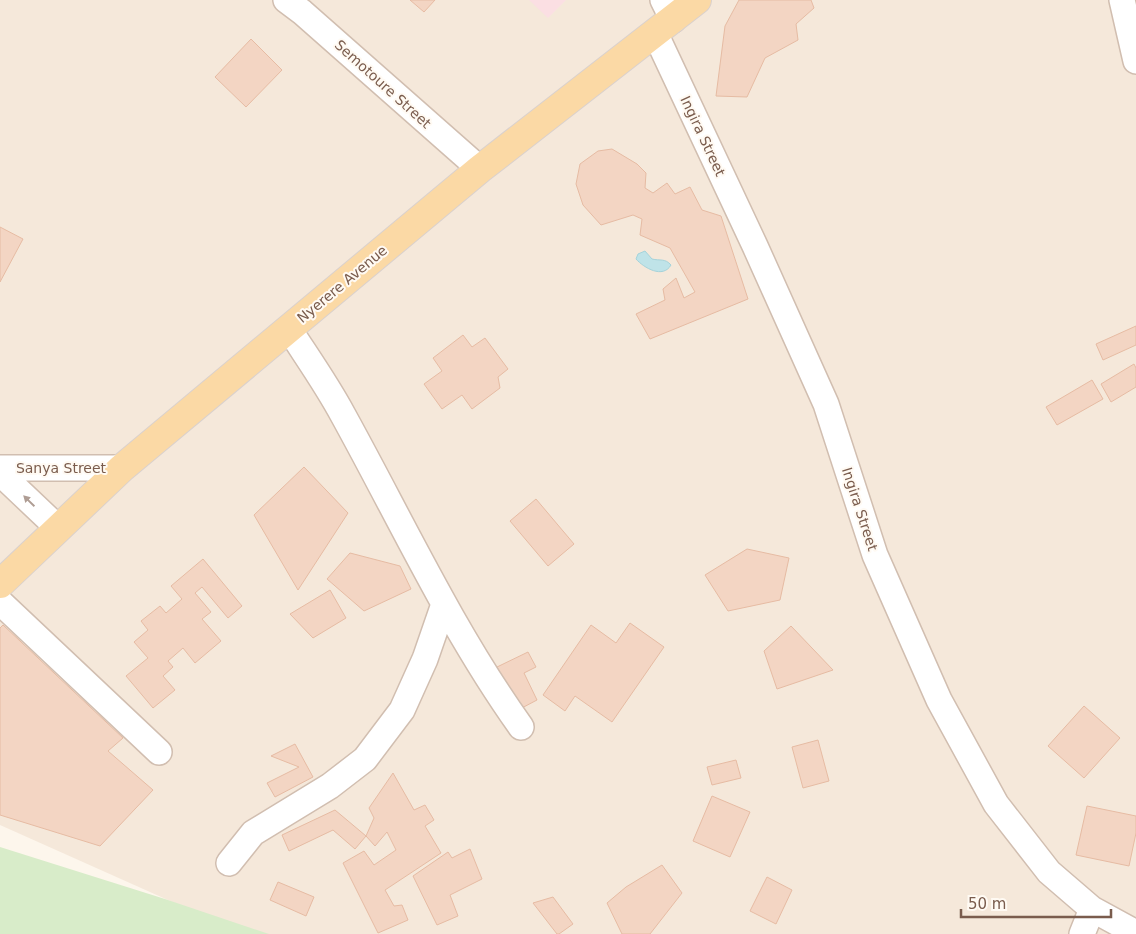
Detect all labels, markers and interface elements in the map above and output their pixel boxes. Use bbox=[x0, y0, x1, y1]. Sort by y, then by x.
street label: Semotoure Street bbox=[332, 37, 435, 132]
street label: Ingira Street bbox=[677, 93, 729, 179]
street label: Nyerere Avenue bbox=[294, 242, 390, 326]
street label: Sanya Street bbox=[16, 460, 107, 476]
street label: Ingira Street bbox=[839, 465, 881, 553]
one-way arrow bbox=[23, 495, 35, 507]
scale bar bbox=[961, 886, 1111, 918]
text: 50 m bbox=[968, 895, 1006, 913]

